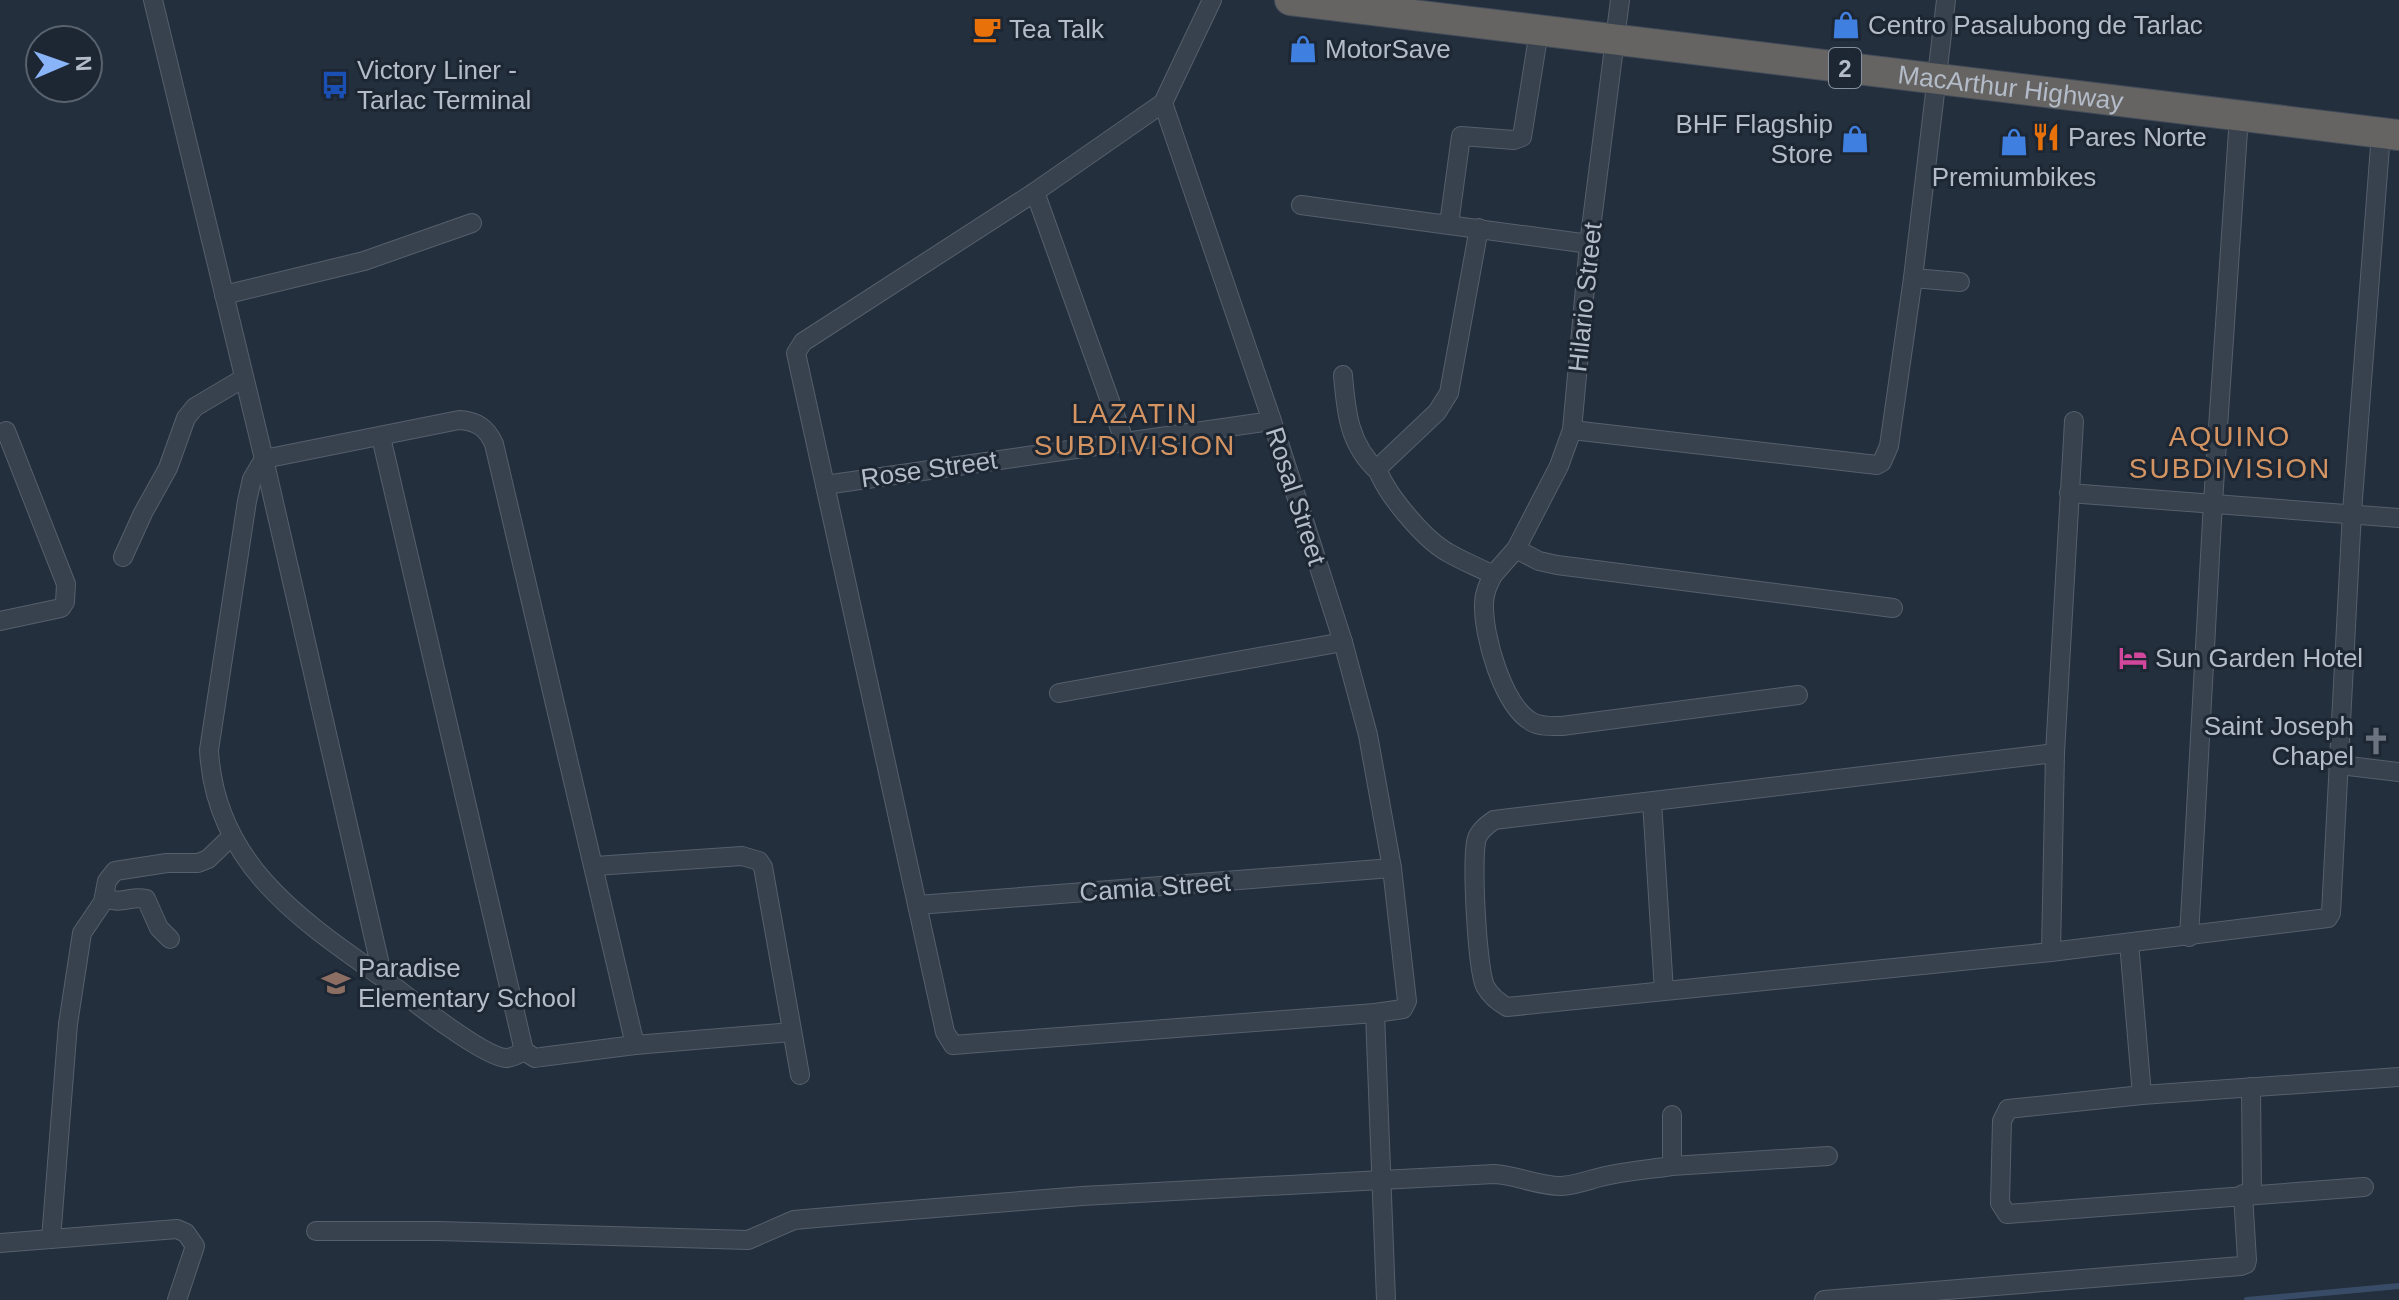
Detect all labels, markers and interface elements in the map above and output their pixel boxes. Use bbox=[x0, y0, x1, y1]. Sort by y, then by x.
shop icon: Centro Pasalubong de Tarlac bbox=[1831, 10, 1861, 40]
place label: Centro Pasalubong de Tarlac bbox=[1868, 10, 2203, 40]
cafe icon: Tea Talk bbox=[972, 14, 1002, 44]
place label: Tea Talk bbox=[1009, 14, 1105, 44]
north arrow bbox=[24, 24, 104, 104]
shop icon: MotorSave bbox=[1288, 34, 1318, 64]
place label: MotorSave bbox=[1325, 34, 1451, 64]
road number: 2 bbox=[1829, 48, 1861, 88]
text: N bbox=[71, 55, 96, 72]
place label: Victory Liner - Tarlac Terminal bbox=[357, 55, 531, 115]
street label: MacArthur Highway bbox=[1896, 59, 2125, 116]
bus stop icon: Victory Liner - Tarlac Terminal bbox=[320, 70, 350, 100]
place label: BHF Flagship Store bbox=[1676, 109, 1833, 169]
restaurant icon: Pares Norte bbox=[2031, 122, 2061, 152]
place label: Pares Norte bbox=[2068, 122, 2207, 152]
shop icon: BHF Flagship Store bbox=[1840, 124, 1870, 154]
shop icon: Premiumbikes bbox=[1999, 127, 2029, 157]
place label: Premiumbikes bbox=[1932, 162, 2096, 192]
street label: Hilario Street bbox=[1562, 220, 1608, 373]
district label: LAZATIN SUBDIVISION bbox=[1034, 398, 1236, 461]
district label: AQUINO SUBDIVISION bbox=[2129, 421, 2331, 484]
street label: Rosal Street bbox=[1260, 423, 1333, 569]
street label: Rose Street bbox=[859, 444, 1000, 493]
hotel icon: Sun Garden Hotel bbox=[2118, 643, 2148, 673]
place label: Sun Garden Hotel bbox=[2155, 643, 2363, 673]
place label: Saint Joseph Chapel bbox=[2204, 711, 2354, 771]
church icon: Saint Joseph Chapel bbox=[2361, 726, 2391, 756]
street label: Camia Street bbox=[1078, 867, 1232, 907]
place label: Paradise Elementary School bbox=[358, 953, 576, 1013]
school or university icon: Paradise Elementary School bbox=[321, 968, 351, 998]

